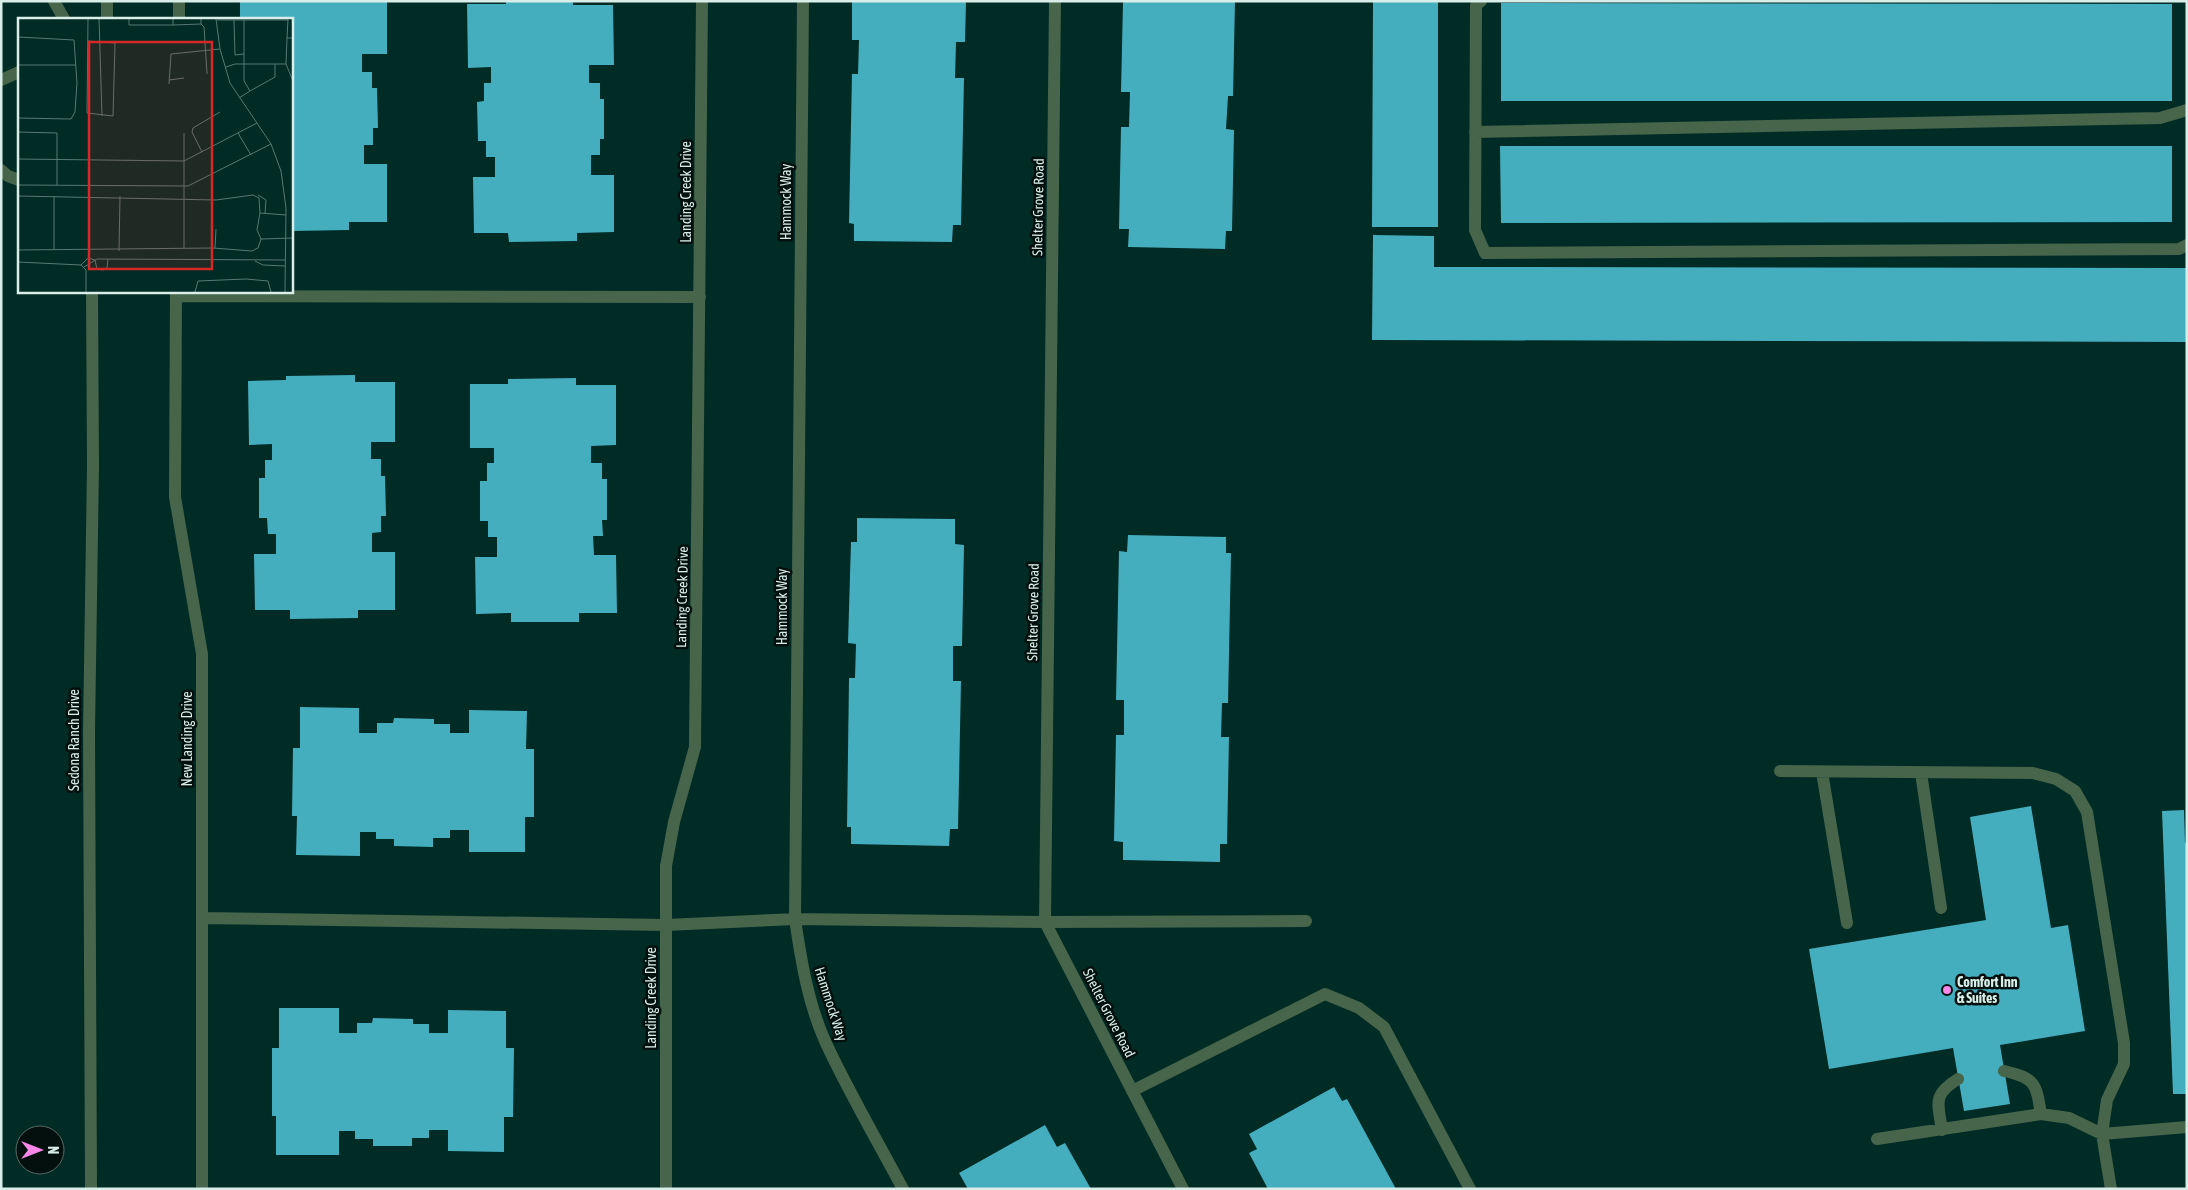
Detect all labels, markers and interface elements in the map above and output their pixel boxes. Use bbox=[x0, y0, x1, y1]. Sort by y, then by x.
inset map bbox=[18, 18, 292, 292]
street label: Landing Creek Drive bbox=[678, 141, 694, 243]
street label: Shelter Grove Road bbox=[1029, 158, 1047, 256]
street label: Hammock Way bbox=[778, 163, 794, 240]
street label: Landing Creek Drive bbox=[673, 546, 691, 648]
street label: Shelter Grove Road bbox=[1024, 563, 1042, 661]
street label: Hammock Way bbox=[774, 568, 790, 645]
street label: Sedona Ranch Drive bbox=[66, 689, 82, 791]
street label: New Landing Drive bbox=[179, 691, 195, 787]
street label: Landing Creek Drive bbox=[643, 947, 659, 1049]
street label: Hammock Way bbox=[812, 965, 851, 1043]
street label: Shelter Grove Road bbox=[1080, 966, 1138, 1060]
place label: Comfort Inn & Suites bbox=[1957, 974, 2018, 1006]
marker: Comfort Inn & Suites bbox=[1941, 984, 1953, 996]
north arrow bbox=[15, 1125, 65, 1175]
text: N bbox=[45, 1146, 61, 1154]

